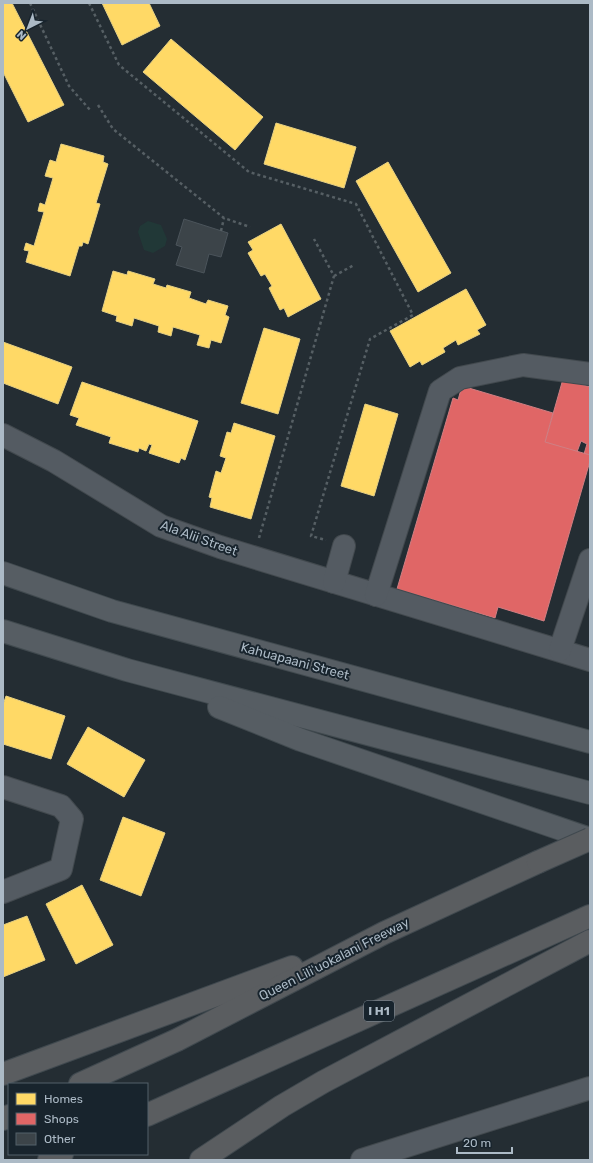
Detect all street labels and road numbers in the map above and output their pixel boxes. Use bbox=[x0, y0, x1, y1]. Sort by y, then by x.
street label: Ala Alii Street bbox=[158, 517, 240, 559]
street label: Kahuapaani Street bbox=[239, 639, 351, 683]
street label: Queen Liliʻuokalani Freeway bbox=[256, 915, 412, 1003]
road number: I H1 bbox=[364, 1001, 394, 1021]

